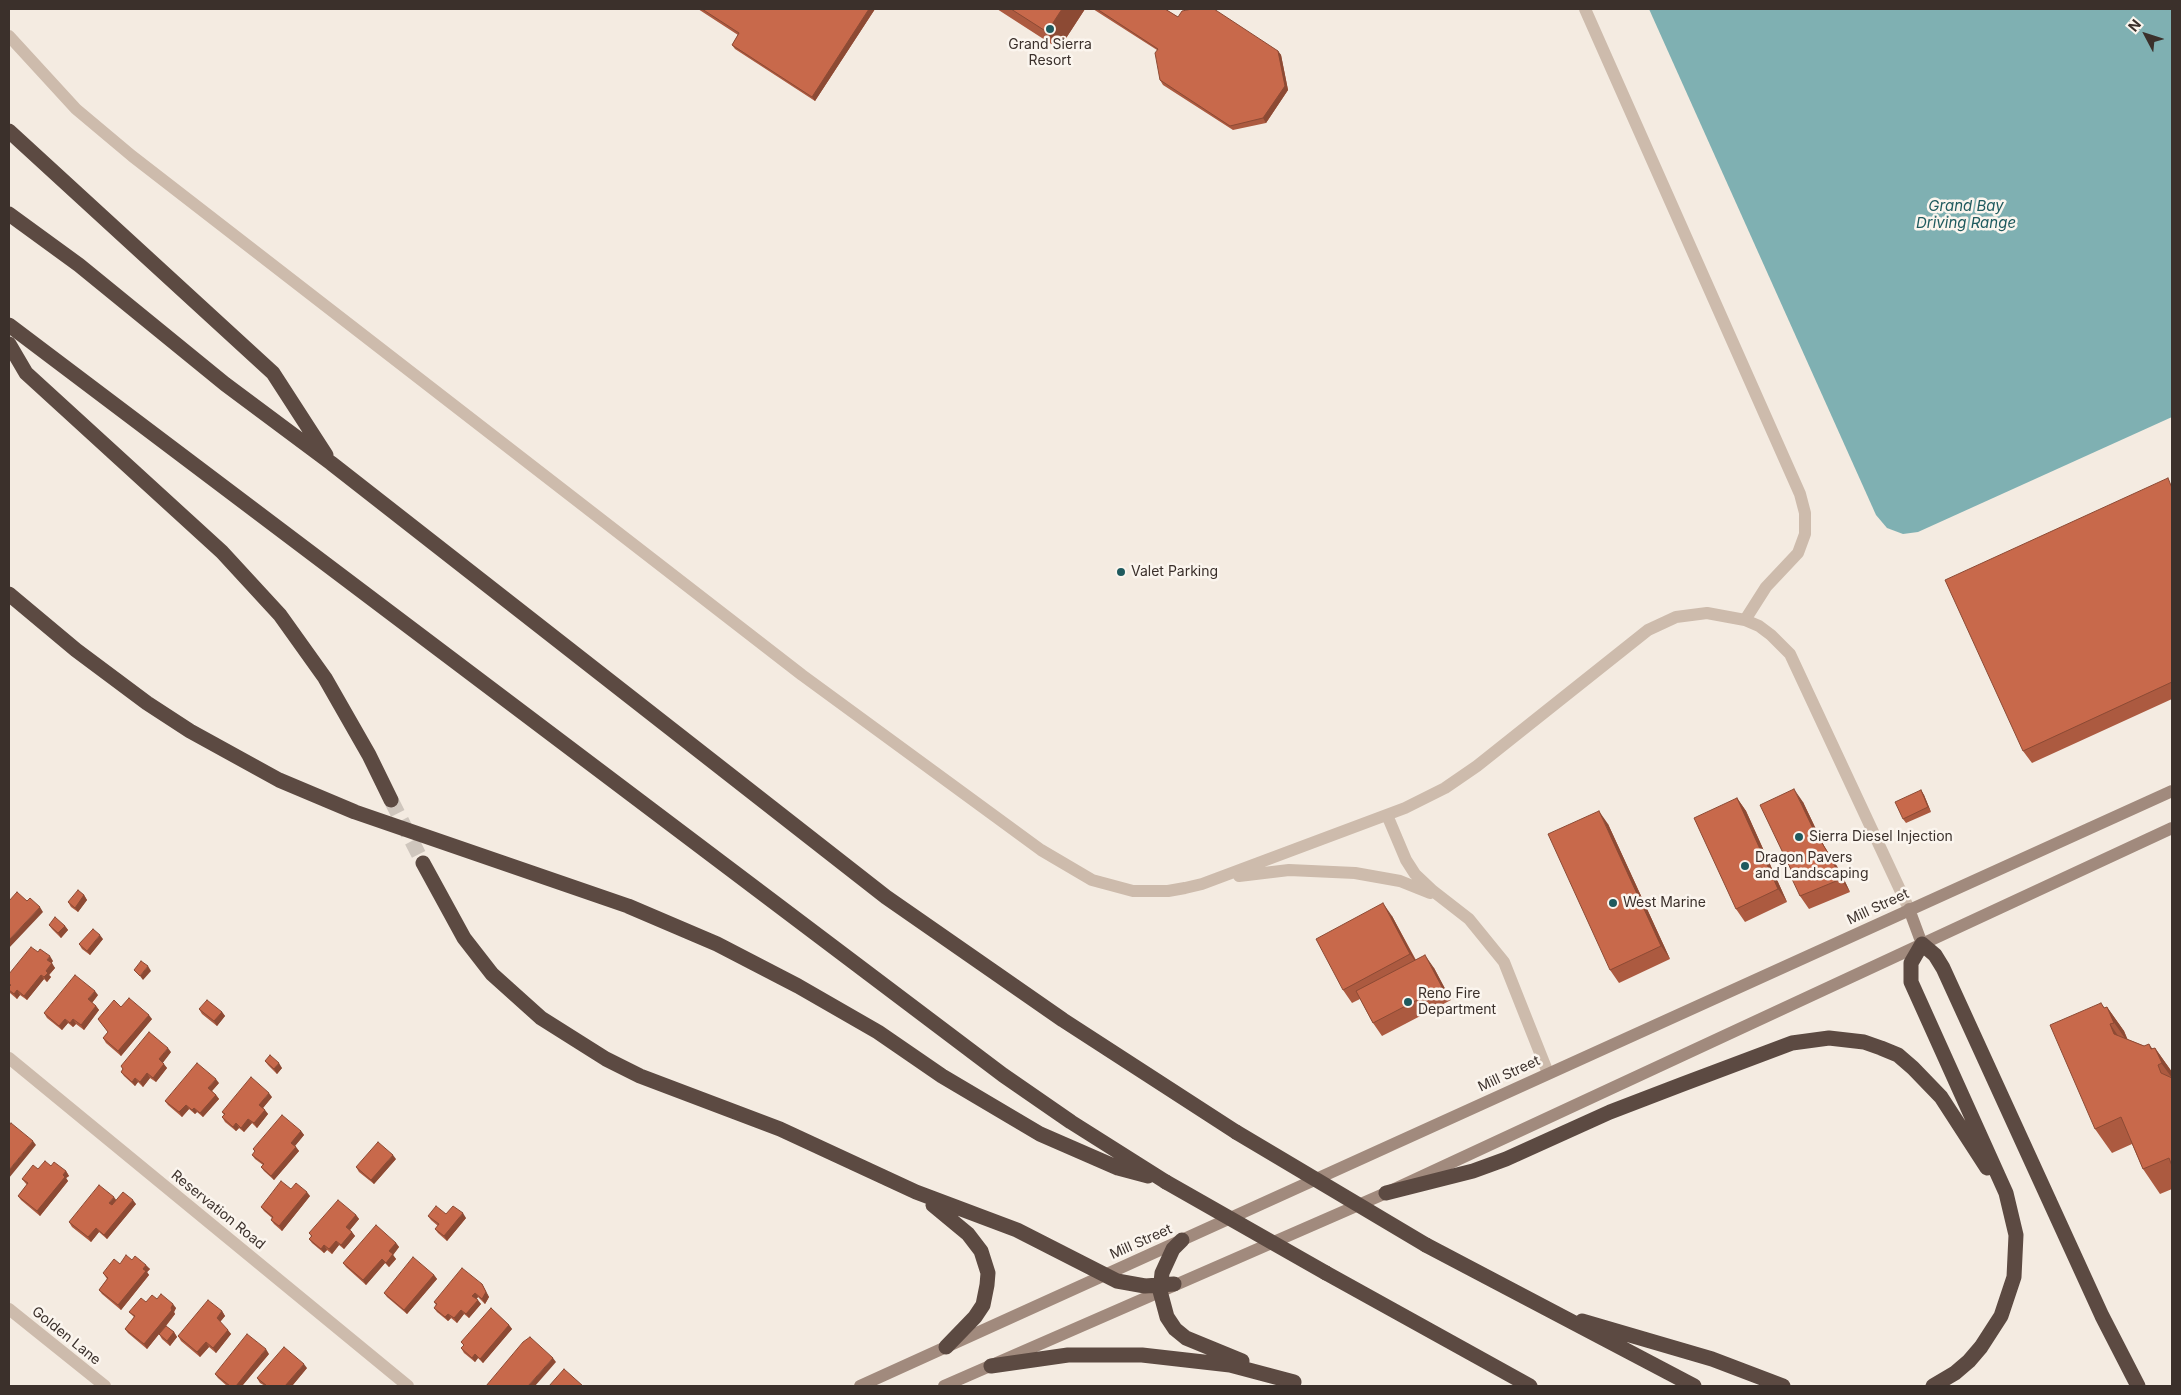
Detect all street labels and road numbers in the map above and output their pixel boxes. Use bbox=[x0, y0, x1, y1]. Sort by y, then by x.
street label: Mill Street bbox=[1844, 885, 1912, 929]
street label: Mill Street bbox=[1475, 1052, 1543, 1096]
street label: Reservation Road bbox=[168, 1167, 268, 1253]
street label: Mill Street bbox=[1107, 1221, 1175, 1263]
street label: Golden Lane bbox=[28, 1303, 104, 1369]

